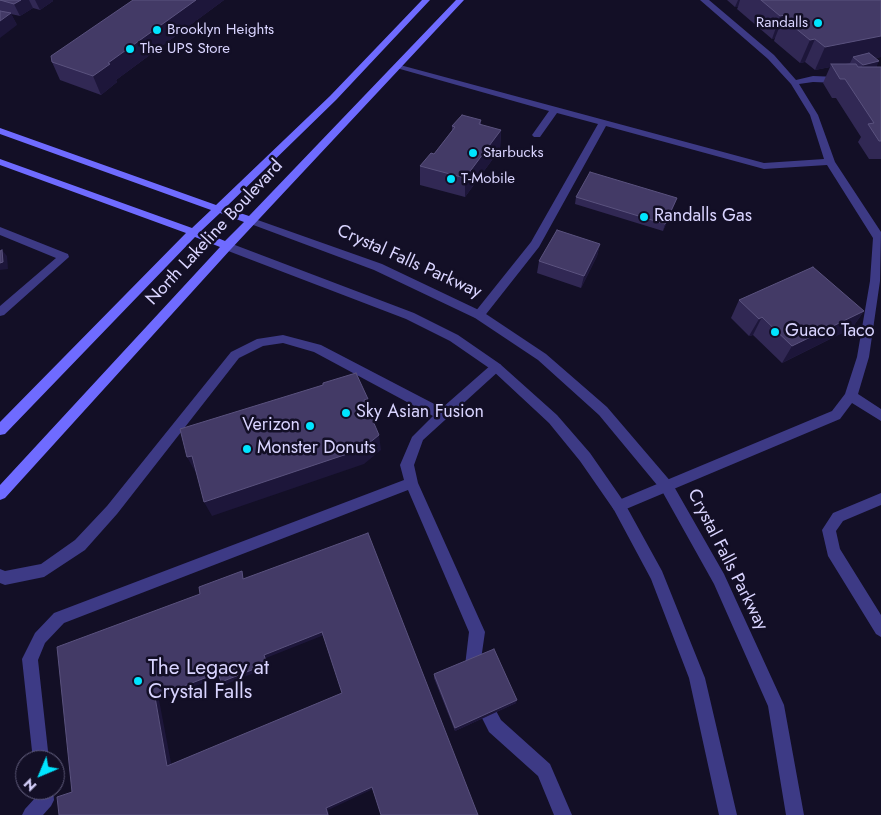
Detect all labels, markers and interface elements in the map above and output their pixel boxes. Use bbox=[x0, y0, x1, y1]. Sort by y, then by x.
place label: Randalls bbox=[756, 14, 808, 32]
marker: Randalls bbox=[812, 17, 824, 29]
place label: Brooklyn Heights bbox=[167, 21, 274, 39]
marker: Brooklyn Heights bbox=[151, 24, 163, 36]
place label: The UPS Store bbox=[140, 40, 230, 58]
marker: The UPS Store bbox=[124, 43, 136, 55]
place label: Starbucks bbox=[483, 144, 543, 162]
marker: Starbucks bbox=[467, 147, 479, 159]
street label: North Lakeline Boulevard bbox=[142, 156, 288, 310]
place label: T-Mobile bbox=[461, 170, 515, 188]
marker: T-Mobile bbox=[445, 173, 457, 185]
place label: Randalls Gas bbox=[654, 206, 752, 228]
marker: Randalls Gas bbox=[638, 211, 650, 223]
street label: Crystal Falls Parkway bbox=[333, 220, 485, 304]
place label: Guaco Taco bbox=[785, 321, 875, 343]
marker: Guaco Taco bbox=[769, 326, 781, 338]
place label: Sky Asian Fusion bbox=[356, 402, 484, 424]
marker: Sky Asian Fusion bbox=[340, 407, 352, 419]
place label: Verizon bbox=[242, 415, 300, 437]
marker: Verizon bbox=[304, 420, 316, 432]
place label: Monster Donuts bbox=[257, 438, 376, 460]
marker: Monster Donuts bbox=[241, 443, 253, 455]
street label: Crystal Falls Parkway bbox=[682, 486, 772, 634]
place label: The Legacy at Crystal Falls bbox=[148, 656, 269, 706]
marker: The Legacy at Crystal Falls bbox=[132, 675, 144, 687]
north arrow bbox=[15, 750, 65, 800]
text: N bbox=[19, 774, 41, 796]

